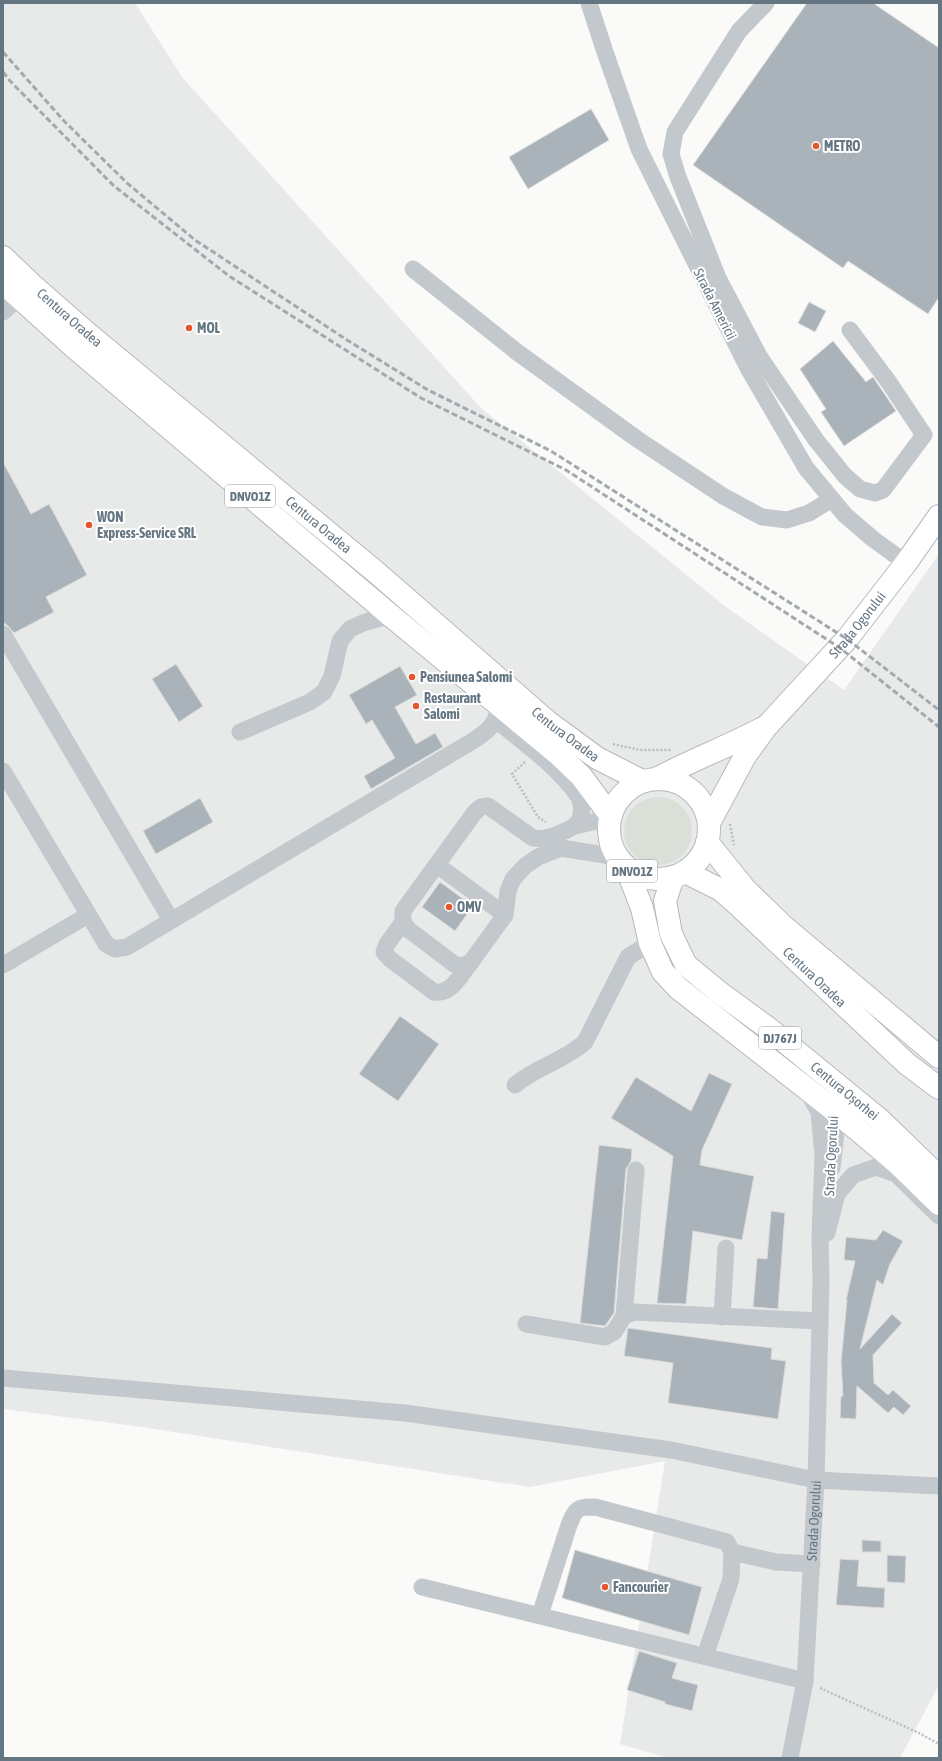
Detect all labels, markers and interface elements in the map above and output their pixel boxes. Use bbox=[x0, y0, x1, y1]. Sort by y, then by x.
place label: METRO bbox=[824, 138, 861, 154]
marker: METRO bbox=[811, 141, 821, 151]
street label: Strada Americii bbox=[690, 266, 740, 342]
street label: Centura Oradea bbox=[34, 285, 105, 350]
place label: MOL bbox=[197, 320, 221, 336]
marker: MOL bbox=[184, 323, 194, 333]
road number: DNVO1Z bbox=[225, 485, 275, 507]
street label: Centura Oradea bbox=[282, 493, 355, 557]
place label: WON Express-Service SRL bbox=[96, 509, 197, 541]
marker: WON Express-Service SRL bbox=[84, 520, 94, 530]
street label: Strada Ogorului bbox=[826, 588, 889, 661]
place label: Pensiunea Salomi bbox=[420, 669, 512, 685]
marker: Pensiunea Salomi bbox=[407, 672, 417, 682]
place label: Restaurant Salomi bbox=[424, 690, 481, 722]
marker: Restaurant Salomi bbox=[411, 701, 421, 711]
street label: Centura Oradea bbox=[529, 704, 603, 765]
road number: DNVO1Z bbox=[607, 860, 657, 882]
place label: OMV bbox=[457, 899, 482, 915]
marker: OMV bbox=[444, 902, 454, 912]
street label: Centura Oradea bbox=[780, 944, 849, 1010]
road number: DJ767J bbox=[759, 1027, 801, 1049]
street label: Centura Oșorhei bbox=[808, 1058, 882, 1123]
street label: Strada Ogorului bbox=[821, 1115, 841, 1197]
street label: Strada Ogorului bbox=[804, 1480, 824, 1561]
place label: Fancourier bbox=[613, 1579, 669, 1595]
marker: Fancourier bbox=[600, 1582, 610, 1592]

